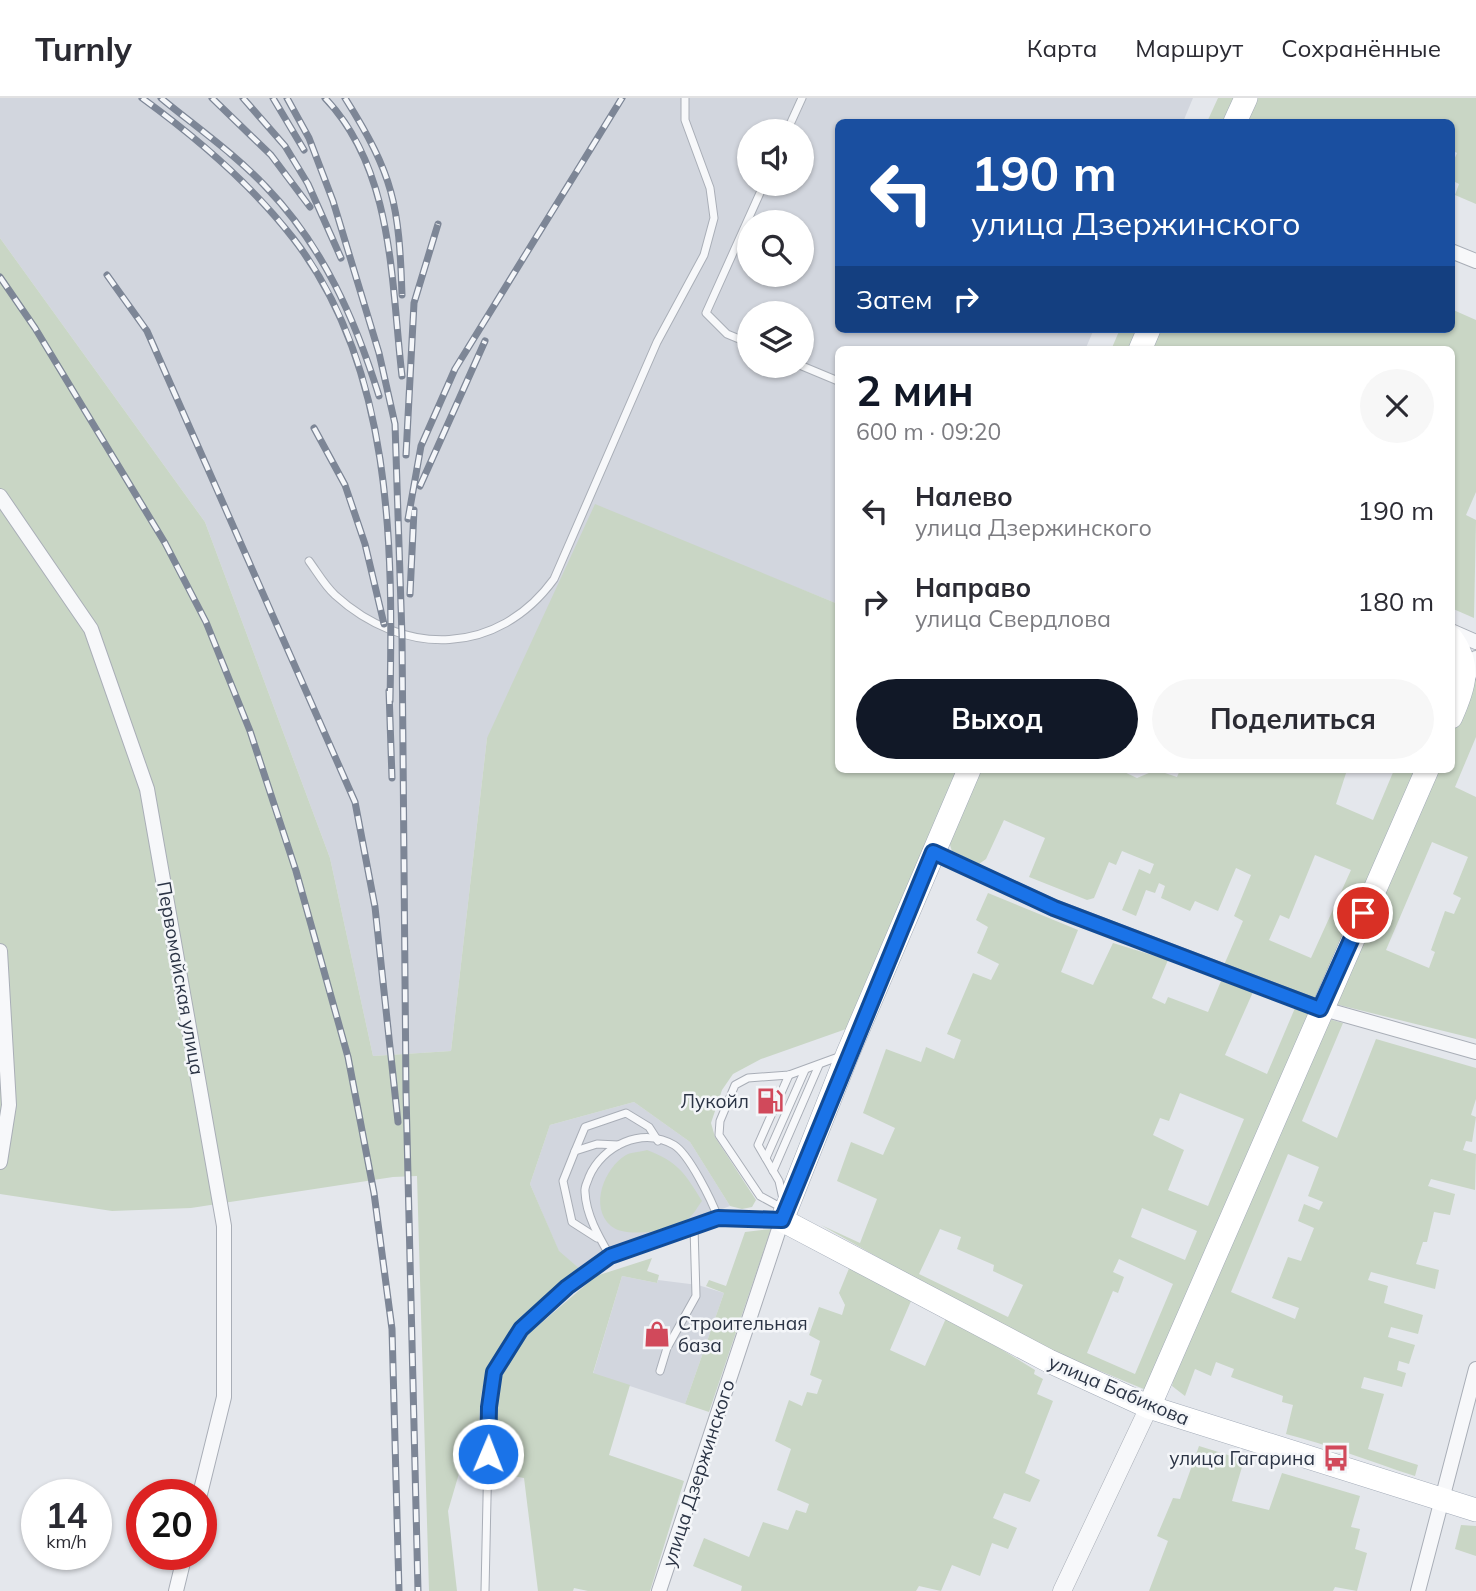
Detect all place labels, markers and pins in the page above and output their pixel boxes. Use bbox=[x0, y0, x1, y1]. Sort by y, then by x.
pin bbox=[1333, 883, 1393, 943]
fuel station icon: Лукойл bbox=[755, 1086, 785, 1116]
place label: Лукойл bbox=[681, 1089, 749, 1113]
place label: Строительная база bbox=[678, 1311, 808, 1357]
shop icon: Строительная база bbox=[642, 1319, 672, 1349]
bus stop icon: улица Гагарина bbox=[1321, 1443, 1351, 1473]
place label: улица Гагарина bbox=[1169, 1446, 1315, 1470]

